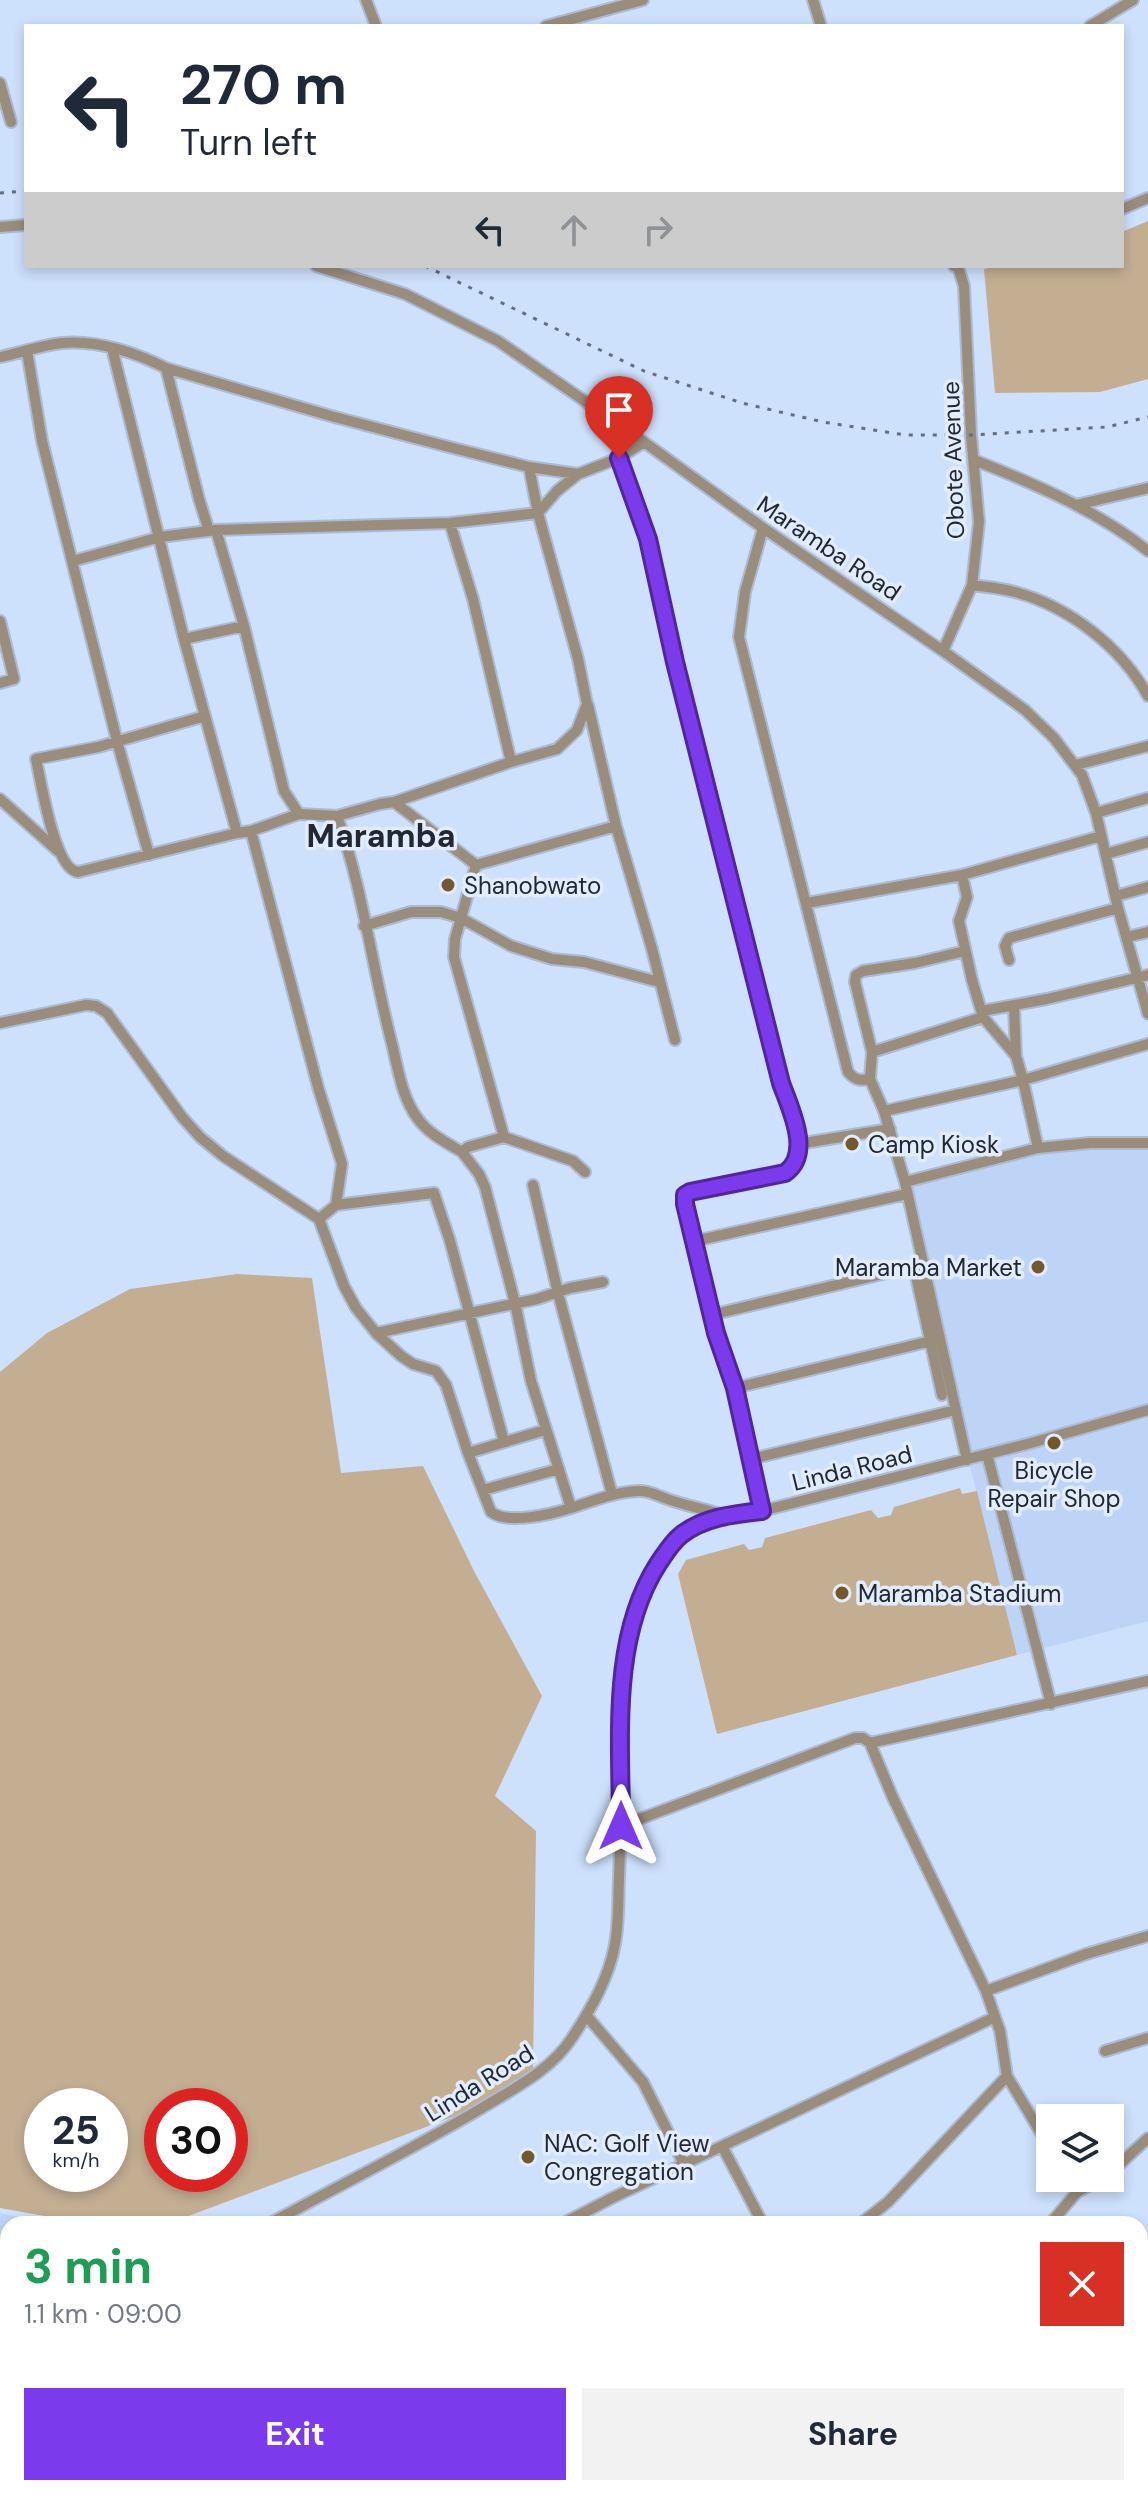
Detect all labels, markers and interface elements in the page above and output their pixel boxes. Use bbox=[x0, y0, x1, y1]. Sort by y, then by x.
text: 270 m bbox=[180, 48, 347, 121]
icon: left bbox=[48, 56, 152, 160]
text: Turn left bbox=[180, 119, 317, 166]
icon: left bbox=[468, 208, 512, 252]
icon: ahead bbox=[552, 208, 596, 252]
icon: right bbox=[636, 208, 680, 252]
pin bbox=[585, 376, 653, 458]
street label: Obote Avenue bbox=[935, 381, 971, 539]
icon: arrive bbox=[597, 388, 641, 432]
street label: Maramba Road bbox=[751, 488, 907, 608]
district label: Maramba bbox=[307, 815, 455, 857]
place label: Shanobwato bbox=[464, 870, 601, 901]
marker: Shanobwato bbox=[439, 876, 457, 894]
place label: Camp Kiosk bbox=[868, 1129, 999, 1160]
marker: Camp Kiosk bbox=[843, 1135, 861, 1153]
place label: Maramba Market bbox=[835, 1252, 1022, 1283]
marker: Maramba Market bbox=[1029, 1258, 1047, 1276]
marker: Bicycle Repair Shop bbox=[1045, 1434, 1063, 1452]
street label: Linda Road bbox=[789, 1438, 915, 1498]
place label: Bicycle Repair Shop bbox=[987, 1455, 1121, 1514]
place label: Maramba Stadium bbox=[858, 1578, 1061, 1609]
marker: Maramba Stadium bbox=[833, 1584, 851, 1602]
position arrow bbox=[579, 1784, 663, 1868]
street label: Linda Road bbox=[419, 2037, 539, 2129]
speed limit sign: 30 bbox=[144, 2088, 248, 2192]
text: 25 bbox=[52, 2104, 100, 2156]
map controls bbox=[1036, 2104, 1124, 2192]
button: layers bbox=[1036, 2104, 1124, 2192]
place label: NAC: Golf View Congregation bbox=[544, 2128, 710, 2187]
text: km/h bbox=[52, 2147, 100, 2173]
marker: NAC: Golf View Congregation bbox=[519, 2148, 537, 2166]
text: 3 min bbox=[24, 2235, 152, 2298]
button: close bbox=[1040, 2242, 1124, 2326]
text: 1.1 km · 09:00 bbox=[24, 2297, 182, 2331]
button: Exit bbox=[24, 2388, 566, 2480]
button: Share bbox=[582, 2388, 1124, 2480]

